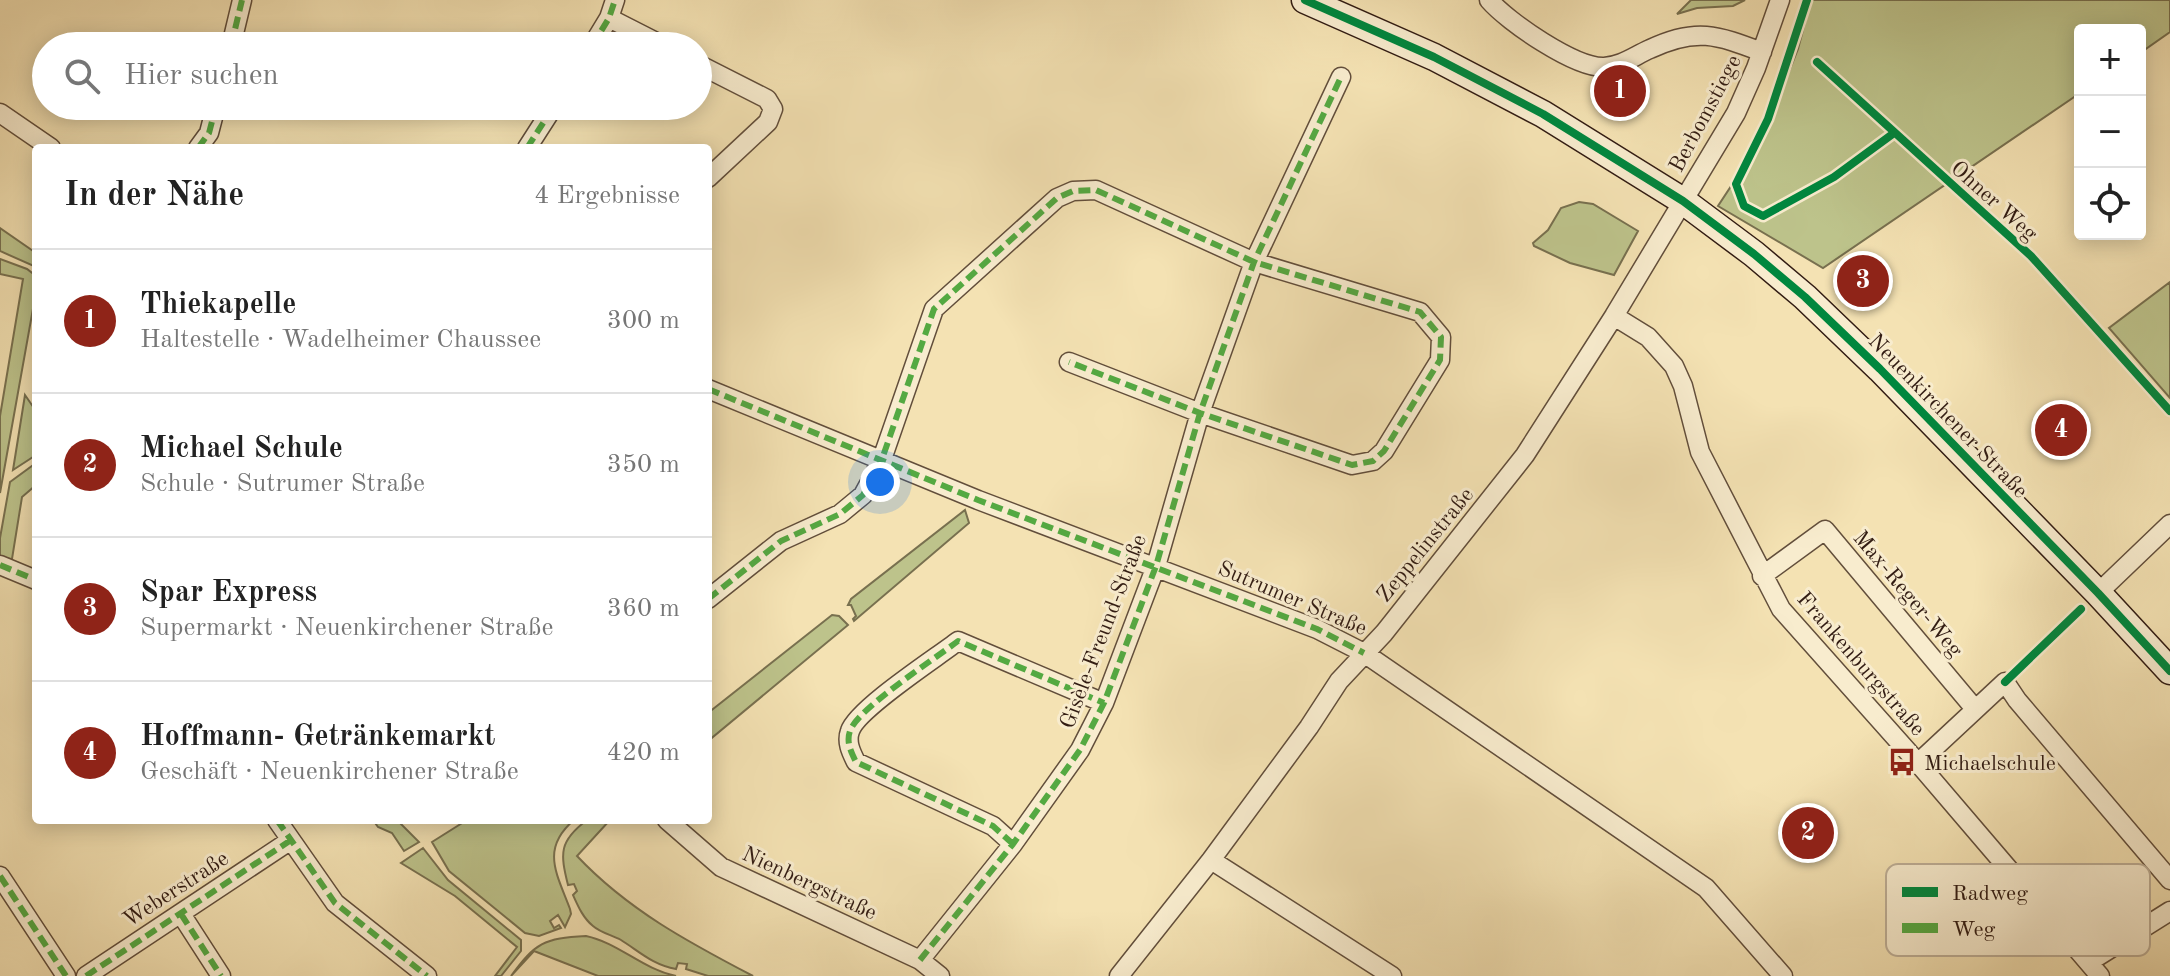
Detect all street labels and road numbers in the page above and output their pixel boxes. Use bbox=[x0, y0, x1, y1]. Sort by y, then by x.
street label: Berbomstiege bbox=[1666, 52, 1746, 176]
street label: Ohner Weg bbox=[1946, 157, 2041, 246]
street label: Neuenkirchener Straße bbox=[1864, 330, 2032, 503]
street label: Zeppelinstraße bbox=[1373, 484, 1478, 607]
street label: Max-Reger-Weg bbox=[1848, 527, 1967, 662]
street label: Gisèle-Freund-Straße bbox=[1057, 532, 1151, 732]
street label: Sutrumer Straße bbox=[1214, 558, 1370, 640]
street label: Frankenburgstraße bbox=[1792, 588, 1929, 741]
street label: Nienbergstraße bbox=[738, 843, 880, 925]
street label: Weberstraße bbox=[119, 848, 233, 932]

